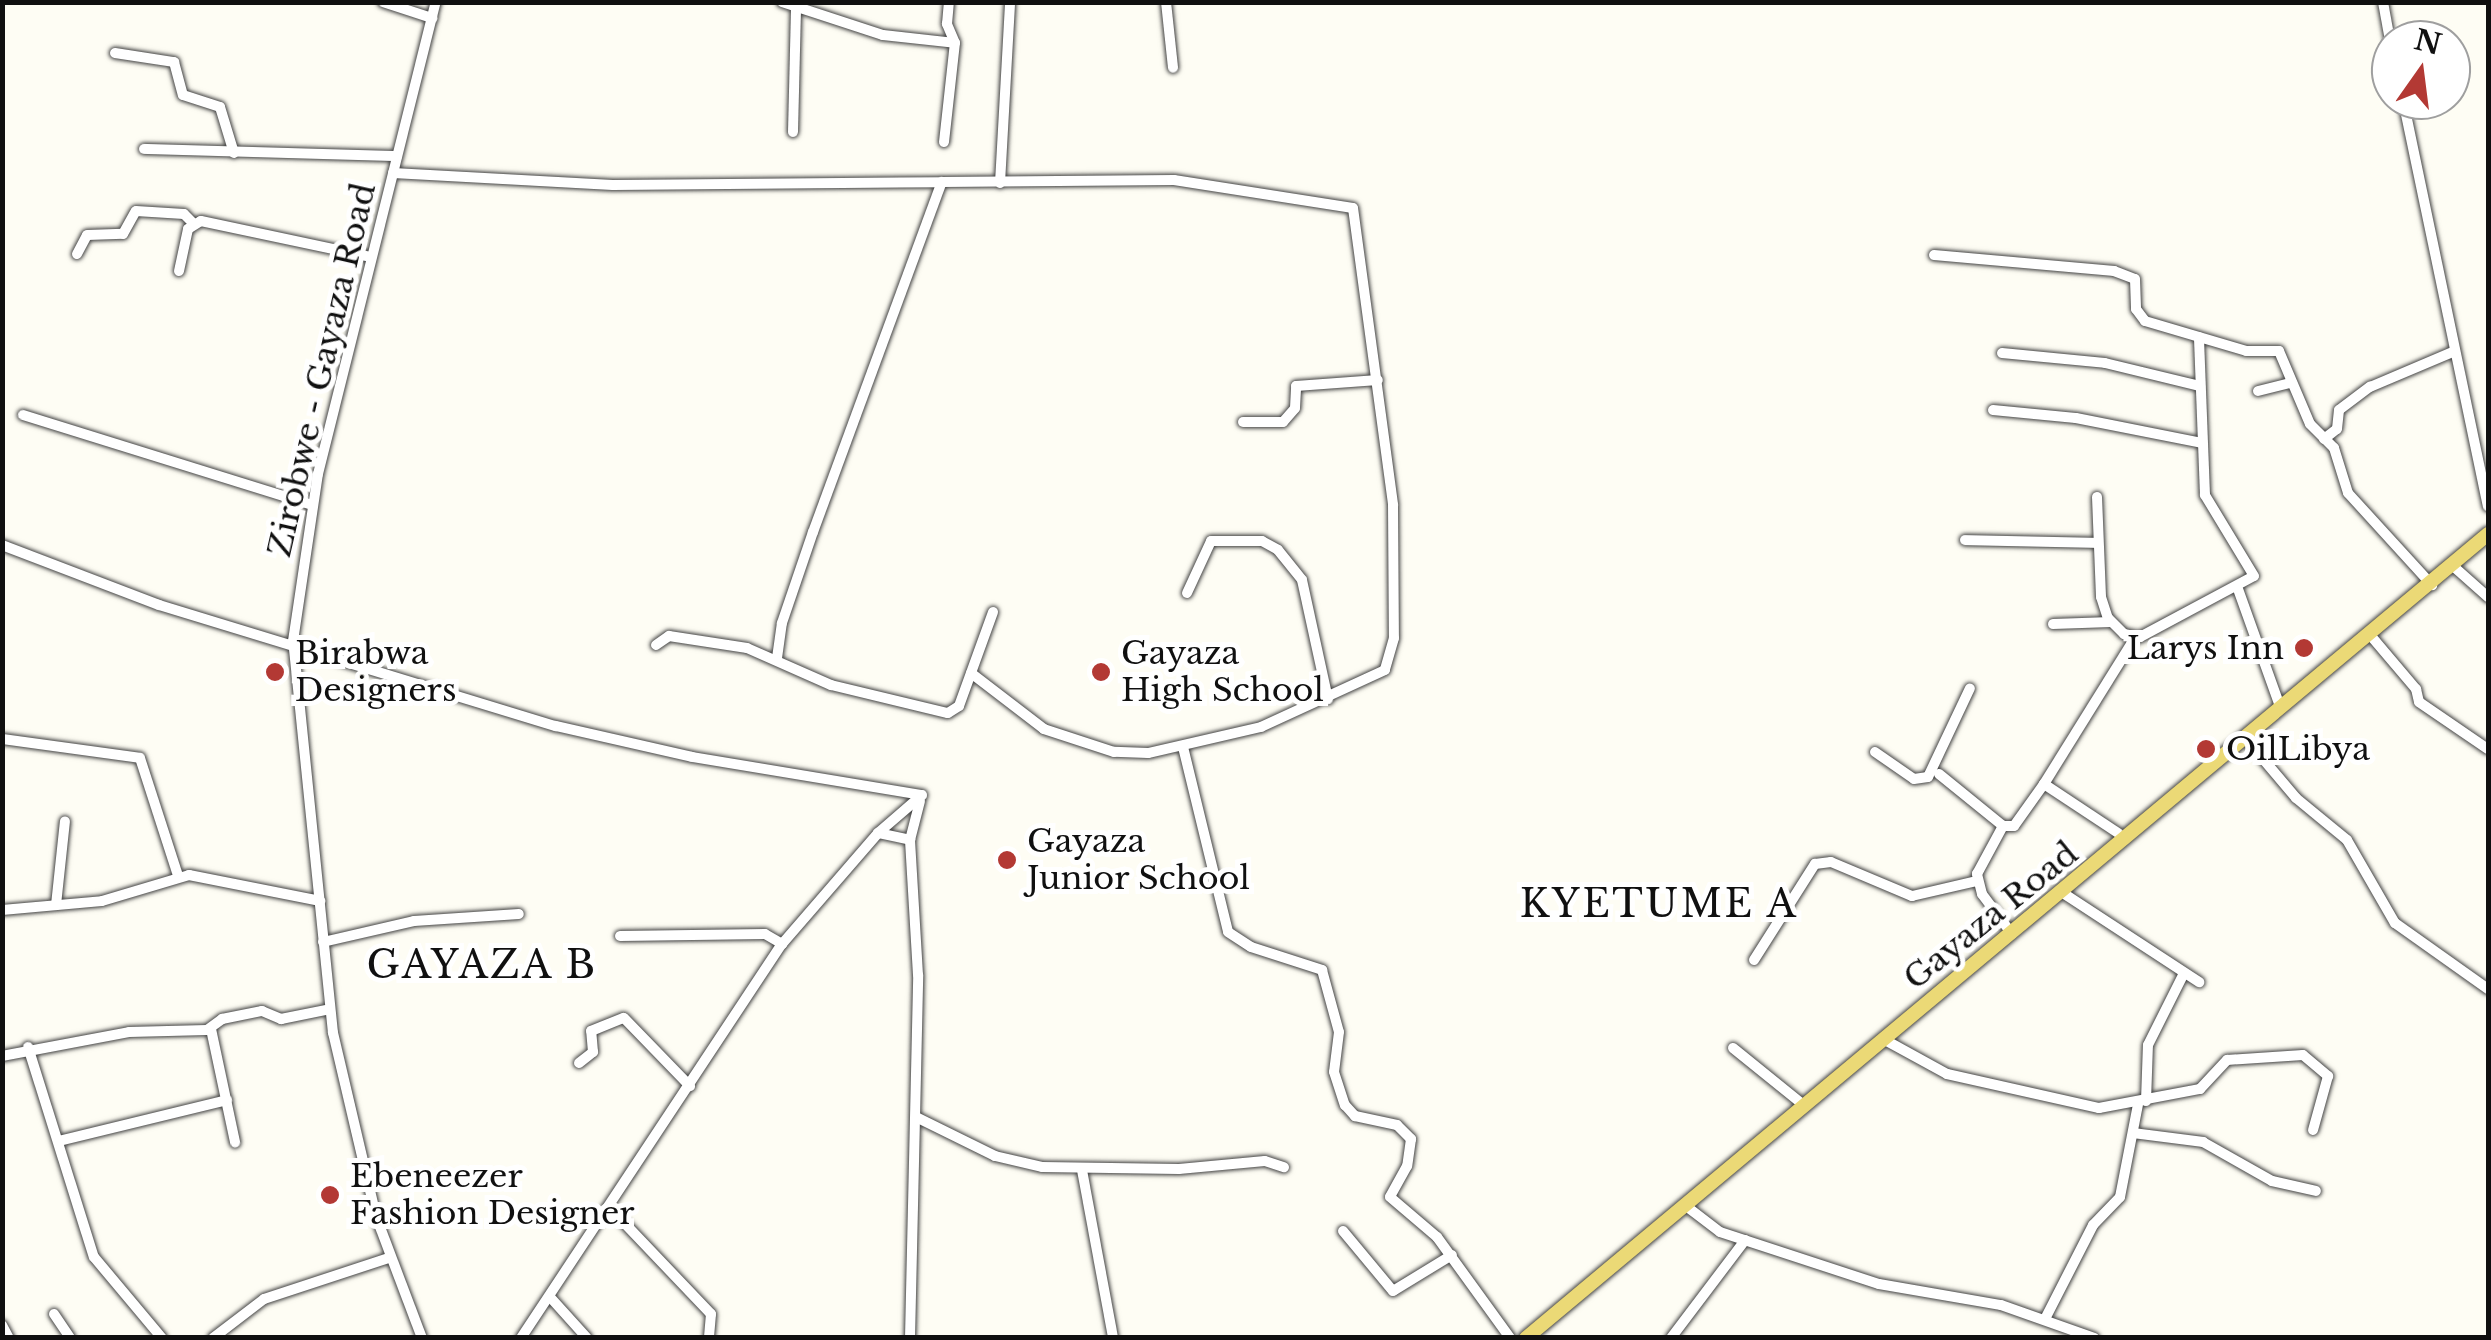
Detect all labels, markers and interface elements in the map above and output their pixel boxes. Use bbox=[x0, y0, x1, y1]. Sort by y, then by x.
north arrow bbox=[2371, 20, 2471, 120]
text: N bbox=[2411, 22, 2445, 63]
street label: Zirobwe - Gayaza Road bbox=[260, 179, 384, 561]
place label: Larys Inn bbox=[2127, 629, 2284, 667]
place label: Birabwa Designers bbox=[295, 635, 456, 710]
place label: Gayaza High School bbox=[1121, 635, 1324, 710]
marker: Larys Inn bbox=[2293, 637, 2315, 659]
marker: Birabwa Designers bbox=[264, 661, 286, 683]
marker: Gayaza High School bbox=[1090, 661, 1112, 683]
place label: OilLibya bbox=[2226, 730, 2370, 768]
marker: OilLibya bbox=[2195, 738, 2217, 760]
place label: Gayaza Junior School bbox=[1027, 823, 1251, 898]
street label: Gayaza Road bbox=[1896, 834, 2086, 998]
marker: Gayaza Junior School bbox=[996, 849, 1018, 871]
district label: KYETUME A bbox=[1519, 881, 1799, 927]
district label: GAYAZA B bbox=[366, 942, 598, 988]
place label: Ebeneezer Fashion Designer bbox=[350, 1158, 635, 1233]
marker: Ebeneezer Fashion Designer bbox=[319, 1184, 341, 1206]

